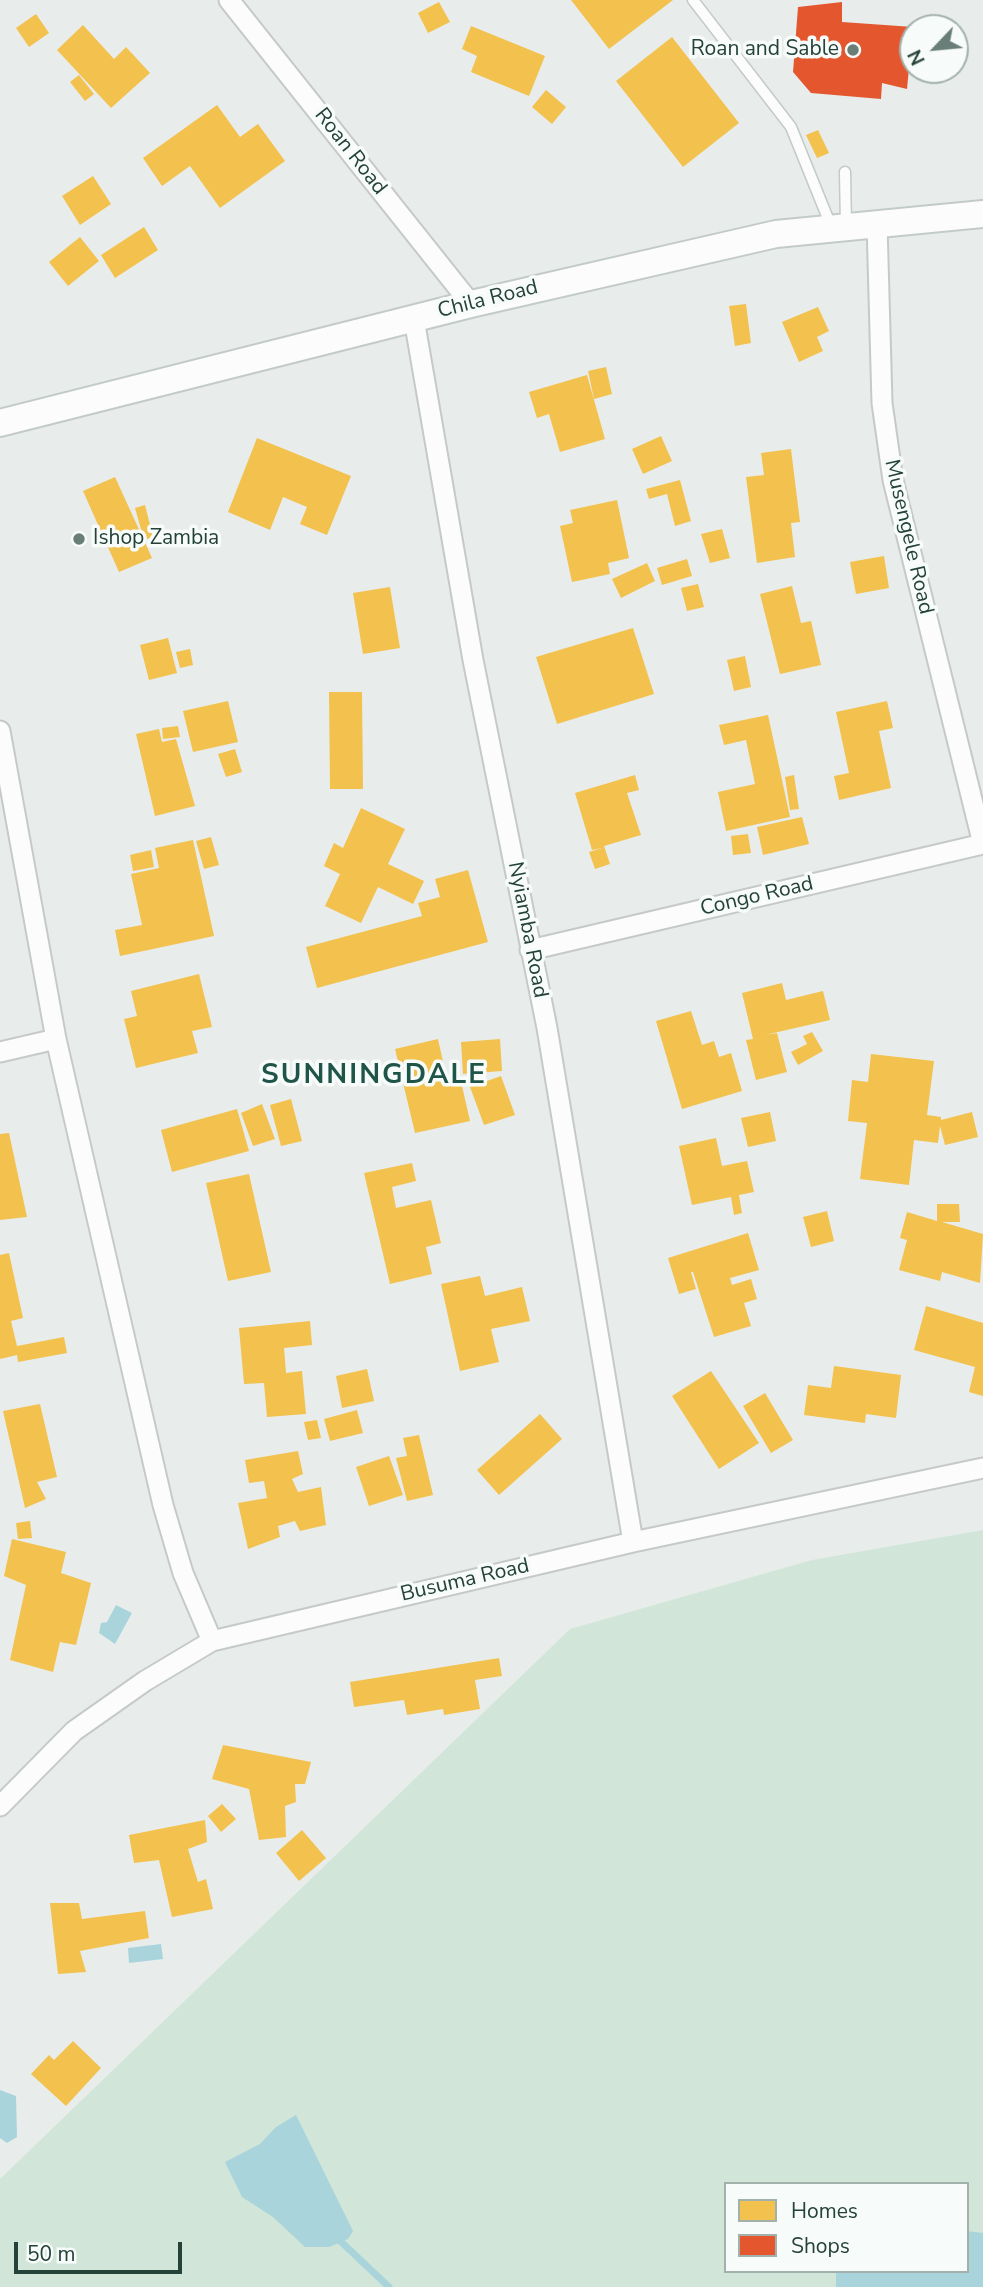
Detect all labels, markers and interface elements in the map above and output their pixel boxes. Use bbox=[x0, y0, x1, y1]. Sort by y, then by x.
north arrow bbox=[899, 14, 969, 84]
place label: Roan and Sable bbox=[691, 37, 839, 63]
marker: Roan and Sable bbox=[845, 42, 861, 58]
text: N bbox=[902, 45, 932, 69]
street label: Roan Road bbox=[308, 104, 392, 200]
street label: Chila Road bbox=[435, 275, 541, 325]
street label: Musengele Road bbox=[878, 457, 938, 617]
place label: Ishop Zambia bbox=[93, 526, 219, 552]
marker: Ishop Zambia bbox=[71, 531, 87, 547]
street label: Nyiamba Road bbox=[501, 860, 553, 1000]
street label: Congo Road bbox=[698, 872, 816, 922]
district label: SUNNINGDALE bbox=[262, 1059, 486, 1093]
street label: Busuma Road bbox=[398, 1554, 532, 1608]
legend bbox=[724, 2182, 969, 2273]
text: Homes bbox=[791, 2197, 858, 2225]
scale bar bbox=[18, 2228, 186, 2272]
text: Shops bbox=[791, 2232, 850, 2260]
text: 50 m bbox=[27, 2240, 76, 2268]

